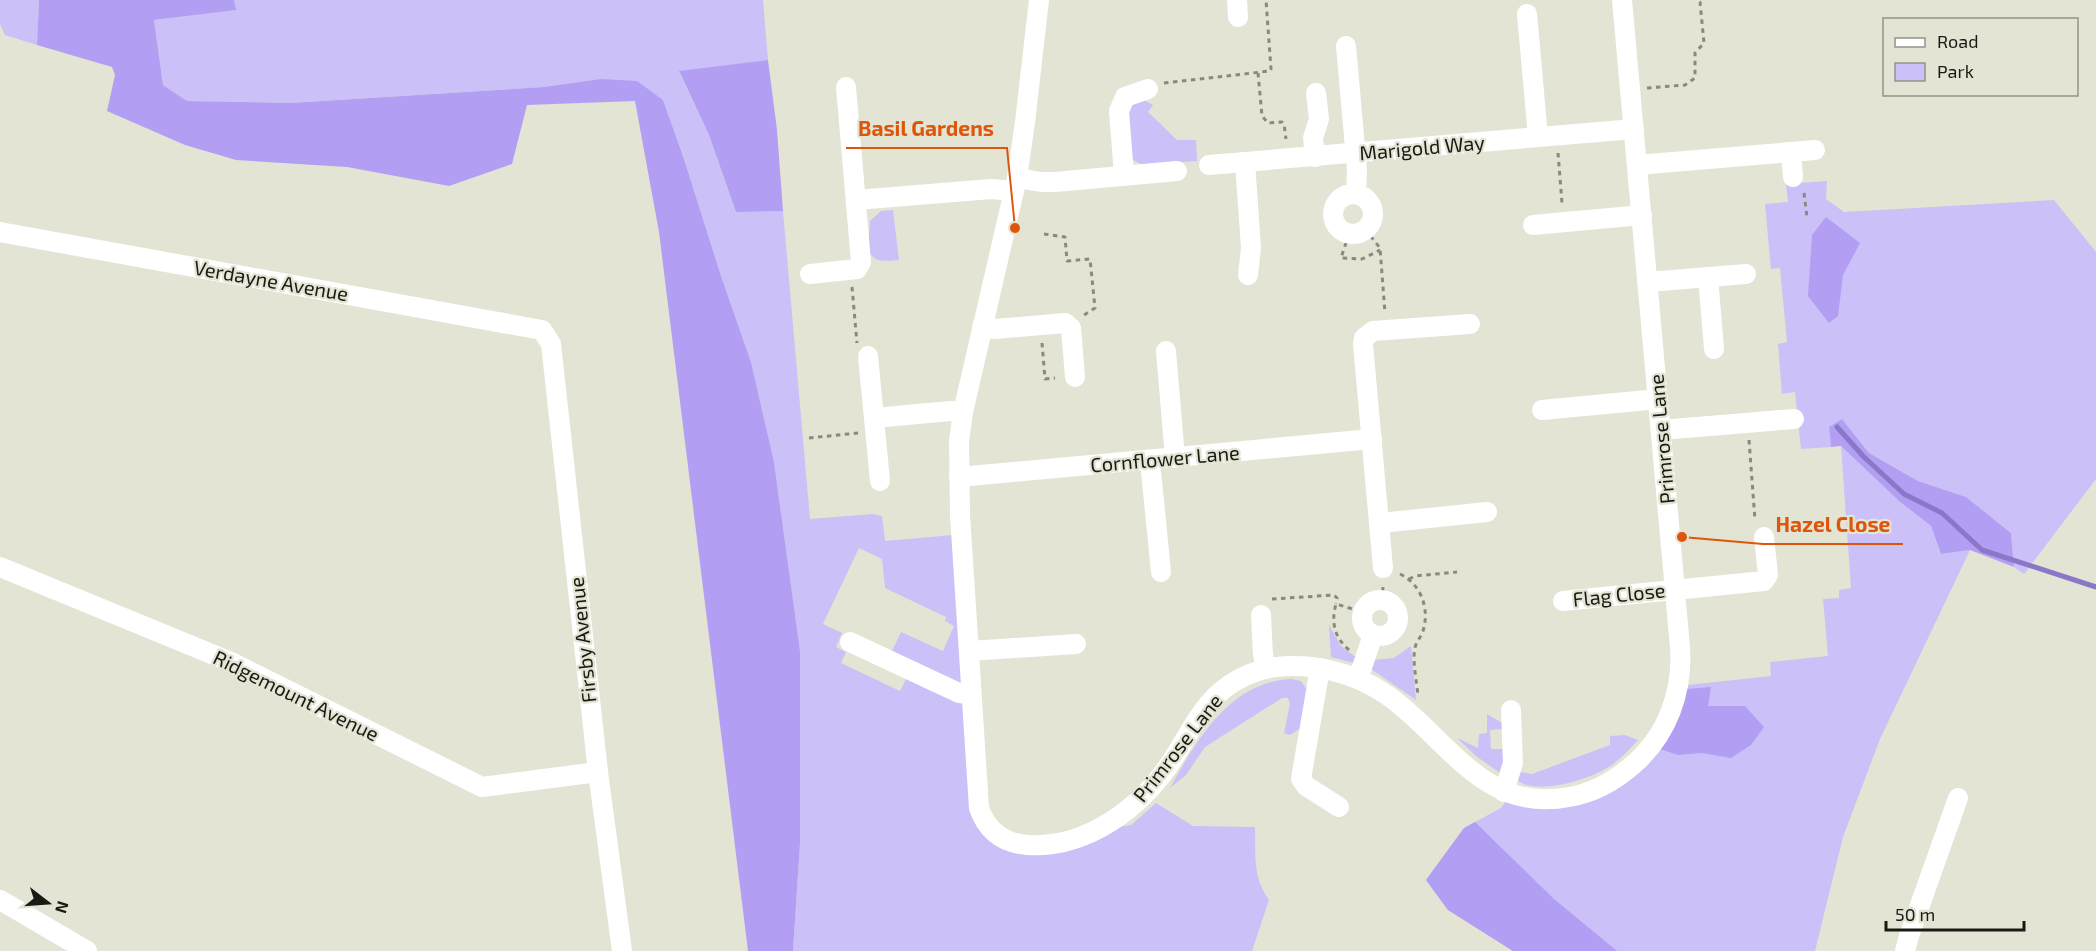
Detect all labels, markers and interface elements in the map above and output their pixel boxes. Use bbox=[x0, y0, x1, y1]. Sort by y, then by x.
legend bbox=[1883, 18, 2078, 96]
text: Road bbox=[1937, 30, 1978, 52]
text: Park bbox=[1937, 60, 1974, 82]
callout: Basil Gardens bbox=[846, 109, 1007, 148]
text: Basil Gardens bbox=[858, 115, 994, 140]
street label: Marigold Way bbox=[1358, 130, 1486, 164]
street label: Verdayne Avenue bbox=[192, 255, 350, 305]
street label: Primrose Lane bbox=[1643, 373, 1679, 505]
street label: Cornflower Lane bbox=[1089, 440, 1241, 476]
callout: Hazel Close bbox=[1763, 505, 1903, 544]
text: Hazel Close bbox=[1776, 511, 1891, 536]
street label: Firsby Avenue bbox=[563, 576, 601, 704]
street label: Flag Close bbox=[1571, 577, 1666, 611]
street label: Ridgemount Avenue bbox=[210, 645, 383, 746]
street label: Primrose Lane bbox=[1128, 689, 1227, 806]
north arrow bbox=[18, 873, 78, 933]
scale bar bbox=[1886, 894, 2024, 932]
text: N bbox=[52, 899, 74, 916]
text: 50 m bbox=[1895, 903, 1935, 925]

